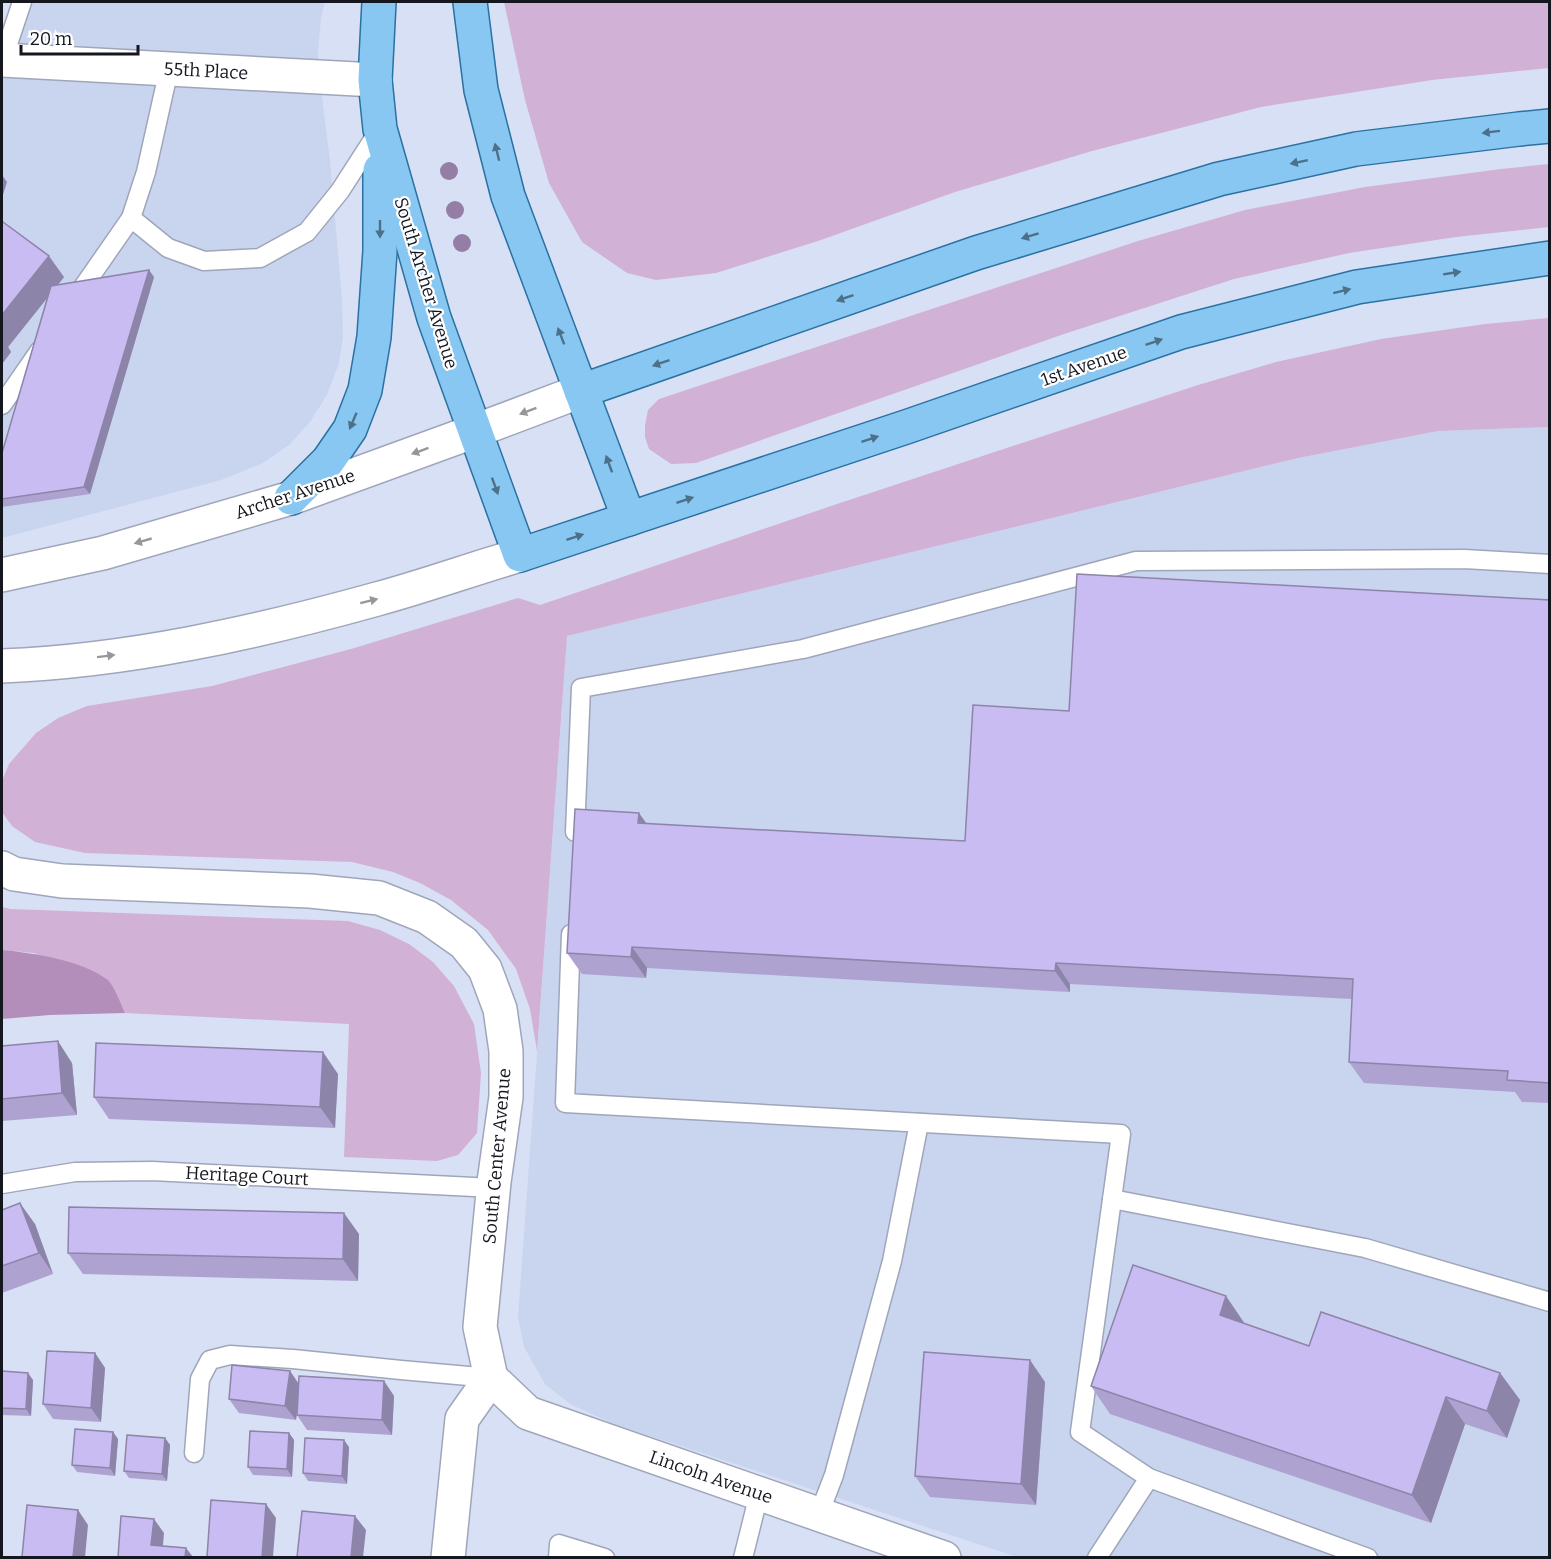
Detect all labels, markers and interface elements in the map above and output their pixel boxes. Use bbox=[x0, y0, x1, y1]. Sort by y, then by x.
scale bar bbox=[21, 18, 138, 56]
text: 20 m bbox=[30, 28, 72, 50]
street label: 55th Place bbox=[163, 58, 249, 84]
one-way arrow bbox=[1482, 127, 1501, 137]
one-way arrow bbox=[491, 143, 501, 161]
one-way arrow bbox=[1289, 157, 1308, 167]
street label: South Archer Avenue bbox=[389, 195, 463, 371]
one-way arrow bbox=[375, 220, 385, 239]
one-way arrow bbox=[1021, 232, 1039, 241]
one-way arrow bbox=[1443, 268, 1462, 277]
one-way arrow bbox=[1333, 286, 1351, 295]
one-way arrow bbox=[836, 294, 854, 304]
one-way arrow bbox=[555, 327, 565, 345]
one-way arrow bbox=[1145, 337, 1163, 346]
street label: 1st Avenue bbox=[1038, 341, 1130, 391]
one-way arrow bbox=[652, 358, 670, 368]
one-way arrow bbox=[519, 407, 537, 416]
one-way arrow bbox=[348, 412, 357, 430]
one-way arrow bbox=[861, 434, 879, 443]
one-way arrow bbox=[411, 446, 429, 456]
one-way arrow bbox=[603, 455, 613, 473]
street label: Archer Avenue bbox=[232, 464, 358, 524]
one-way arrow bbox=[491, 477, 501, 495]
one-way arrow bbox=[676, 495, 694, 505]
one-way arrow bbox=[566, 531, 584, 541]
one-way arrow bbox=[134, 537, 152, 546]
one-way arrow bbox=[360, 596, 378, 605]
one-way arrow bbox=[96, 652, 115, 661]
street label: South Center Avenue bbox=[478, 1067, 516, 1245]
street label: Heritage Court bbox=[185, 1162, 310, 1190]
street label: Lincoln Avenue bbox=[646, 1446, 776, 1508]

